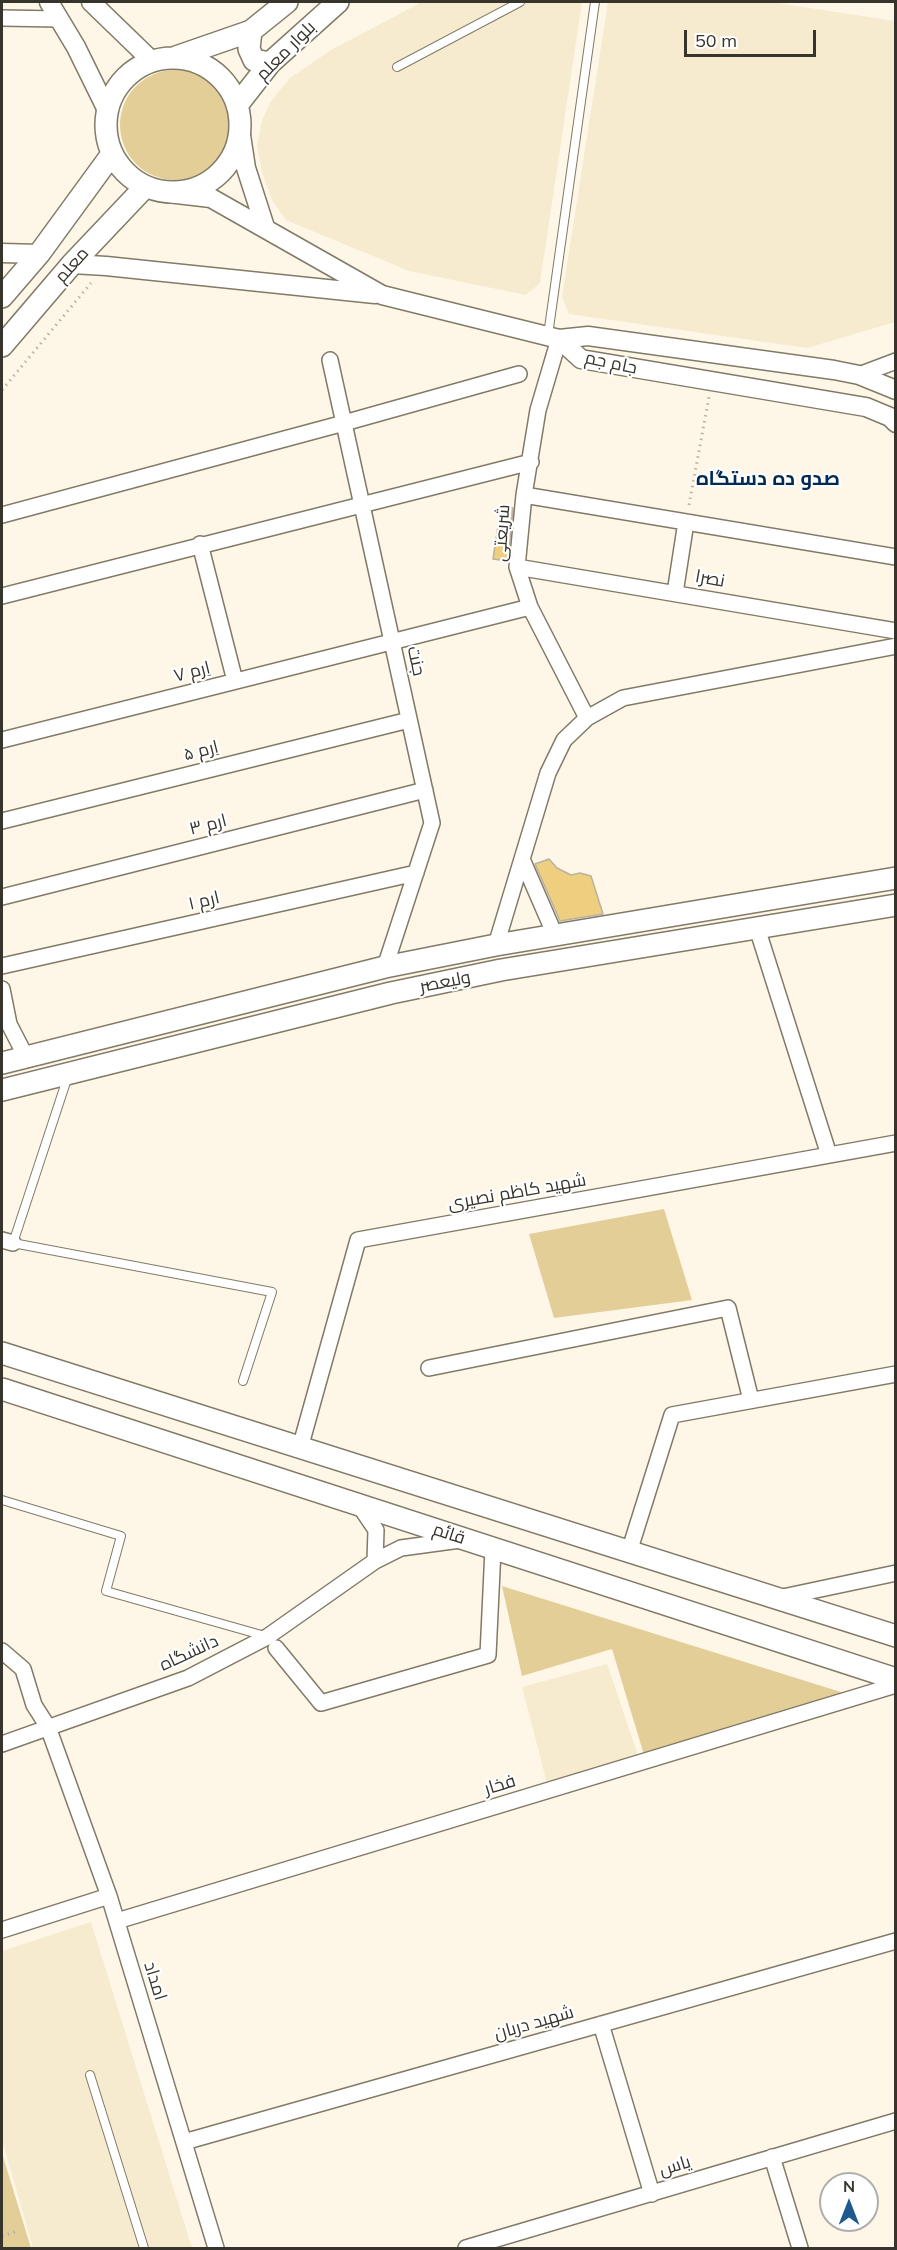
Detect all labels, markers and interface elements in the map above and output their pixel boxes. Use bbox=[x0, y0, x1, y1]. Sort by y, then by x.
street label: بلوار معلم bbox=[252, 17, 320, 85]
scale bar bbox=[687, 18, 819, 56]
text: 50 m bbox=[695, 29, 737, 52]
street label: معلم bbox=[50, 243, 94, 287]
street label: جام جم bbox=[583, 347, 639, 379]
district label: صدو ده دستگاه bbox=[696, 467, 840, 491]
street label: شریعتی bbox=[489, 504, 515, 562]
street label: نصرا bbox=[693, 566, 727, 592]
street label: جنت bbox=[402, 644, 430, 678]
street label: اِرم ۷ bbox=[172, 657, 212, 687]
street label: اِرم ۵ bbox=[181, 736, 221, 766]
street label: ارم ۳ bbox=[187, 810, 229, 840]
street label: ارم ۱ bbox=[186, 887, 222, 915]
street label: ولیعصر bbox=[418, 966, 472, 998]
street label: شهید کاظم نصیری bbox=[446, 1169, 588, 1215]
street label: قائم bbox=[430, 1519, 468, 1549]
street label: دانشگاه bbox=[156, 1630, 222, 1676]
street label: فخار bbox=[482, 1770, 518, 1800]
street label: امداد bbox=[139, 1959, 171, 2003]
street label: شهید دربان bbox=[492, 2001, 576, 2045]
street label: یاس bbox=[657, 2151, 693, 2181]
north arrow bbox=[819, 2172, 879, 2232]
text: N bbox=[843, 2176, 855, 2196]

